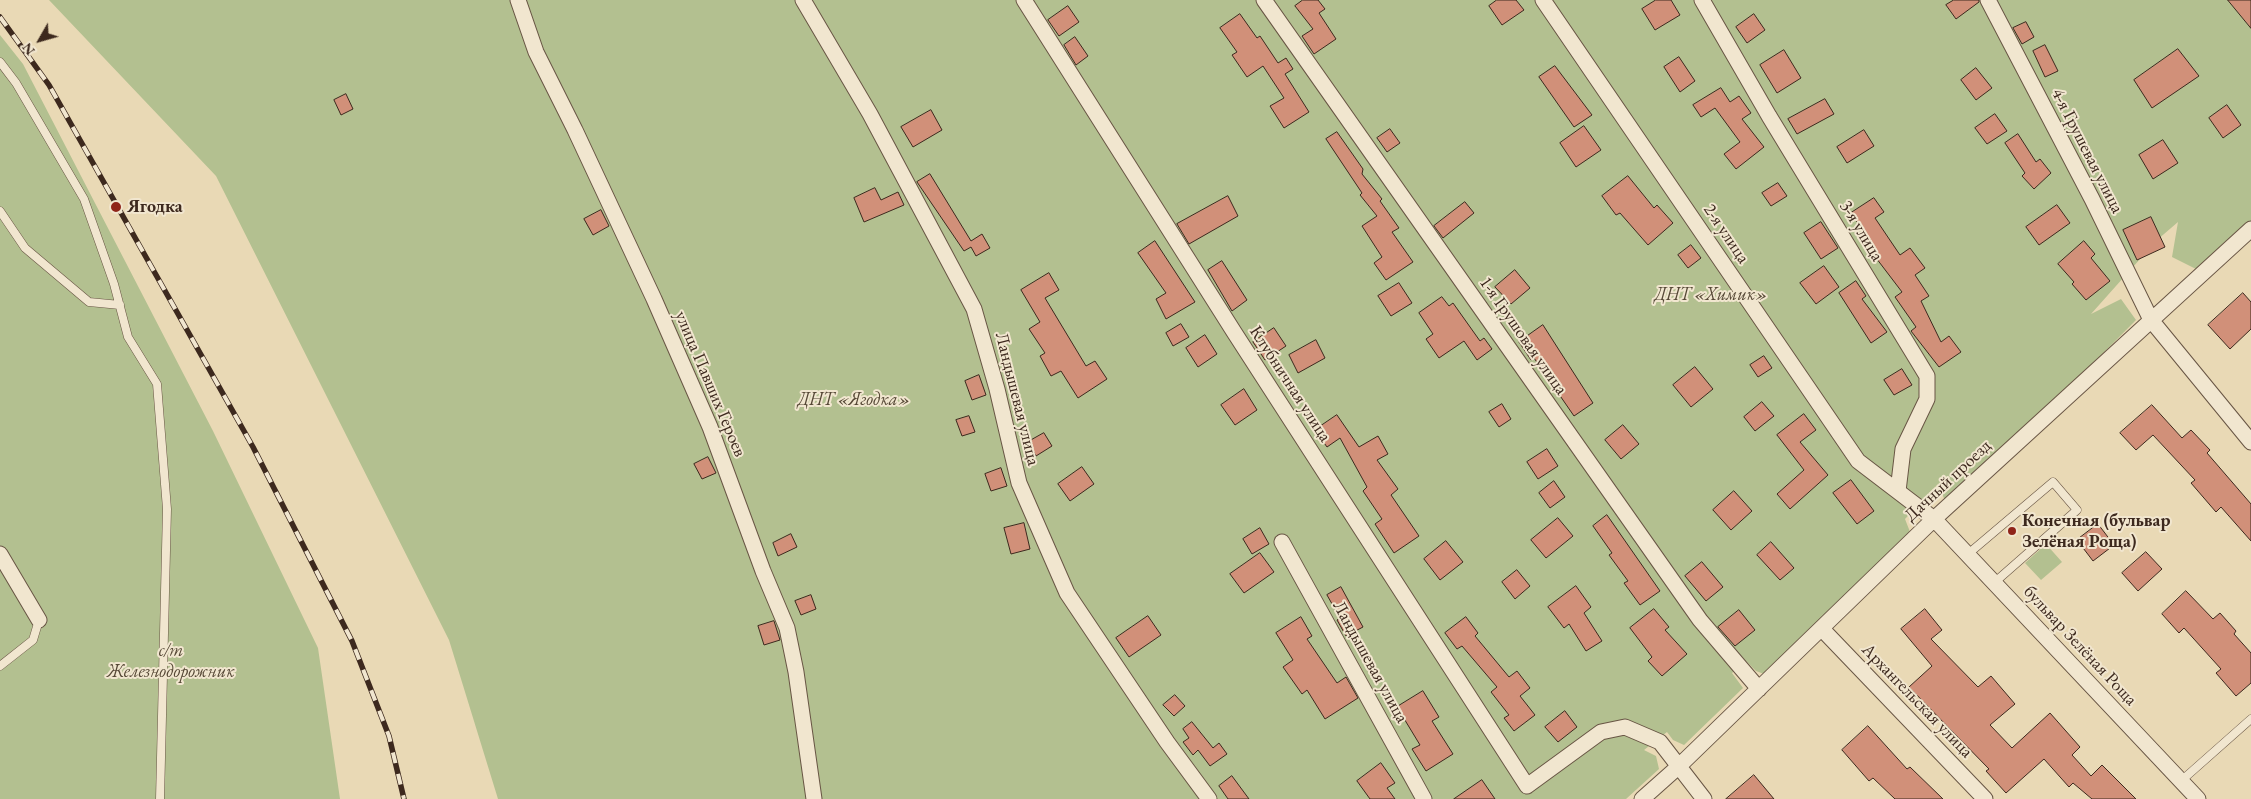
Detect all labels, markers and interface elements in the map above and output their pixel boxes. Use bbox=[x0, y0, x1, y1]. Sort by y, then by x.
north arrow bbox=[15, 15, 65, 65]
text: N bbox=[18, 39, 39, 59]
street label: 4-я Грушевая улица bbox=[2046, 85, 2128, 217]
place label: Ягодка bbox=[127, 196, 183, 218]
street label: 3-я улица bbox=[1834, 197, 1888, 265]
marker: Ягодка bbox=[109, 200, 123, 214]
street label: 2-я улица bbox=[1698, 200, 1754, 268]
street label: 1-я Грушовая улица bbox=[1474, 273, 1572, 399]
park label: ДНТ «Химик» bbox=[1654, 284, 1768, 306]
street label: улица Павших Героев bbox=[670, 308, 750, 460]
street label: Клубничная улица bbox=[1244, 322, 1336, 446]
street label: Ландышевая улица bbox=[990, 330, 1044, 468]
park label: ДНТ «Ягодка» bbox=[798, 389, 910, 411]
street label: Дачный проезд bbox=[1900, 436, 1996, 526]
place label: Конечная (бульвар Зелёная Роща) bbox=[2022, 510, 2170, 552]
marker: Конечная (бульвар Зелёная Роща) bbox=[2006, 525, 2018, 537]
street label: бульвар Зелёная Роща bbox=[2019, 581, 2141, 711]
street label: Ландышевая улица bbox=[1327, 597, 1413, 727]
street label: Архангельская улица bbox=[1857, 639, 1977, 763]
park label: с/т Железнодорожник bbox=[108, 640, 234, 682]

